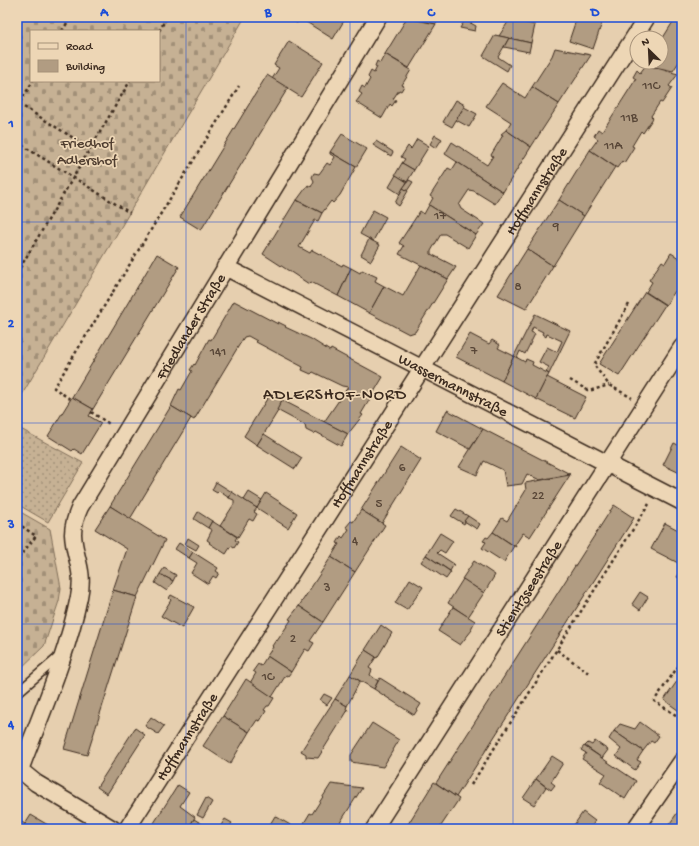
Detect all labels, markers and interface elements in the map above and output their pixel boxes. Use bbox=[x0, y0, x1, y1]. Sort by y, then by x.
text: A bbox=[99, 6, 109, 21]
text: B bbox=[264, 6, 273, 21]
text: C bbox=[426, 6, 436, 21]
text: D bbox=[590, 6, 600, 21]
legend bbox=[30, 30, 160, 82]
north arrow bbox=[629, 30, 669, 70]
text: N bbox=[640, 36, 651, 50]
text: Road bbox=[66, 41, 93, 55]
text: Building bbox=[65, 61, 105, 75]
house number: 11C bbox=[641, 79, 661, 94]
house number: 11B bbox=[619, 111, 638, 126]
text: 1 bbox=[7, 117, 14, 132]
park label: Friedhof Adlershof bbox=[57, 135, 118, 170]
house number: 11A bbox=[603, 139, 623, 154]
street label: Hoffmannstraße bbox=[503, 144, 572, 239]
house number: 17 bbox=[433, 209, 447, 224]
house number: 9 bbox=[552, 220, 560, 235]
street label: Friedlander Straße bbox=[152, 271, 231, 384]
house number: 8 bbox=[514, 280, 522, 295]
text: 2 bbox=[8, 317, 15, 332]
house number: 7 bbox=[470, 344, 479, 359]
house number: 141 bbox=[209, 345, 226, 360]
street label: Wassermannstraße bbox=[395, 351, 511, 422]
district label: ADLERSHOF-NORD bbox=[263, 386, 407, 406]
street label: Hoffmannstraße bbox=[328, 417, 398, 512]
house number: 6 bbox=[399, 461, 406, 476]
house number: 22 bbox=[532, 489, 545, 504]
house number: 5 bbox=[376, 497, 383, 512]
text: 3 bbox=[7, 518, 15, 533]
house number: 4 bbox=[352, 534, 358, 549]
street label: Stienitzseestraße bbox=[492, 537, 567, 640]
house number: 3 bbox=[323, 581, 331, 596]
house number: 2 bbox=[290, 632, 297, 647]
house number: 1C bbox=[261, 670, 275, 685]
street label: Hoffmannstraße bbox=[153, 690, 223, 785]
text: 4 bbox=[7, 718, 15, 733]

